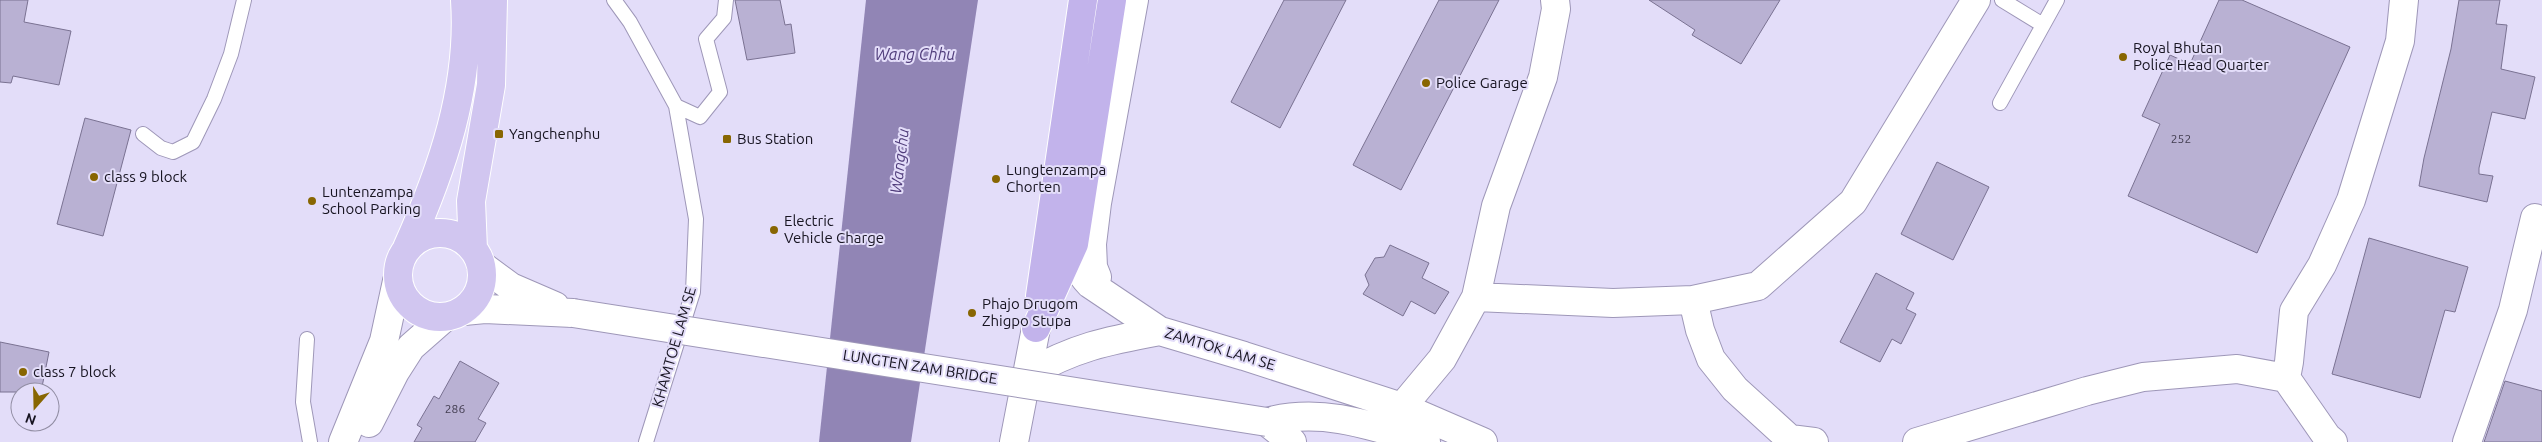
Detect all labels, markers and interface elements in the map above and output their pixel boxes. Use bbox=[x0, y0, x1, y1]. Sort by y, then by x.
place label: Royal Bhutan Police Head Quarter bbox=[2133, 39, 2269, 73]
water label: Wang Chhu bbox=[875, 45, 956, 63]
marker: Royal Bhutan Police Head Quarter bbox=[2117, 51, 2129, 63]
place label: Police Garage bbox=[1436, 74, 1528, 91]
marker: Police Garage bbox=[1420, 77, 1432, 89]
place label: Yangchenphu bbox=[509, 125, 600, 142]
water label: Wangchu bbox=[886, 127, 912, 194]
marker: Yangchenphu bbox=[493, 128, 505, 140]
place label: Bus Station bbox=[737, 130, 813, 147]
house number: 252 bbox=[2171, 132, 2191, 145]
marker: Bus Station bbox=[721, 133, 733, 145]
place label: Lungtenzampa Chorten bbox=[1006, 161, 1106, 195]
place label: class 9 block bbox=[104, 168, 187, 185]
marker: class 9 block bbox=[88, 171, 100, 183]
marker: Lungtenzampa Chorten bbox=[990, 173, 1002, 185]
place label: Luntenzampa School Parking bbox=[322, 183, 421, 217]
marker: Luntenzampa School Parking bbox=[306, 195, 318, 207]
place label: Electric Vehicle Charge bbox=[784, 212, 884, 246]
marker: Electric Vehicle Charge bbox=[768, 224, 780, 236]
street label: KHAMTOE LAM SE bbox=[648, 285, 699, 409]
place label: Phajo Drugom Zhigpo Stupa bbox=[982, 295, 1078, 329]
marker: Phajo Drugom Zhigpo Stupa bbox=[966, 307, 978, 319]
street label: ZAMTOK LAM SE bbox=[1163, 324, 1277, 373]
street label: LUNGTEN ZAM BRIDGE bbox=[842, 346, 998, 387]
place label: class 7 block bbox=[33, 363, 116, 380]
marker: class 7 block bbox=[17, 366, 29, 378]
north arrow bbox=[10, 382, 60, 432]
house number: 286 bbox=[445, 402, 465, 415]
text: N bbox=[23, 410, 38, 429]

